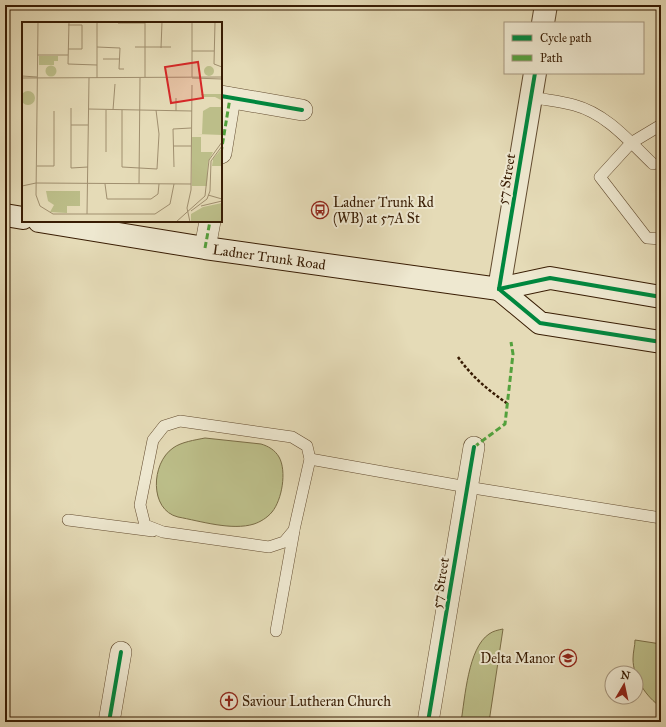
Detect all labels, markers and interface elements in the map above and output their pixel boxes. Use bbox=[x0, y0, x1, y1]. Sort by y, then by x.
inset map bbox=[22, 22, 222, 222]
legend bbox=[504, 22, 644, 74]
text: Cycle path bbox=[540, 31, 592, 45]
text: Path bbox=[540, 51, 563, 65]
street label: 57 Street bbox=[494, 152, 519, 206]
place label: Ladner Trunk Rd (WB) at 57A St bbox=[333, 194, 434, 228]
bus stop icon: Ladner Trunk Rd (WB) at 57A St bbox=[310, 200, 330, 220]
street label: Ladner Trunk Road bbox=[211, 241, 327, 274]
street label: 57 Street bbox=[428, 556, 453, 610]
school or university icon: Delta Manor bbox=[558, 648, 578, 668]
place label: Delta Manor bbox=[480, 650, 556, 667]
north arrow bbox=[604, 665, 644, 705]
text: N bbox=[620, 668, 632, 683]
church icon: Saviour Lutheran Church bbox=[219, 691, 239, 711]
place label: Saviour Lutheran Church bbox=[242, 693, 391, 710]

